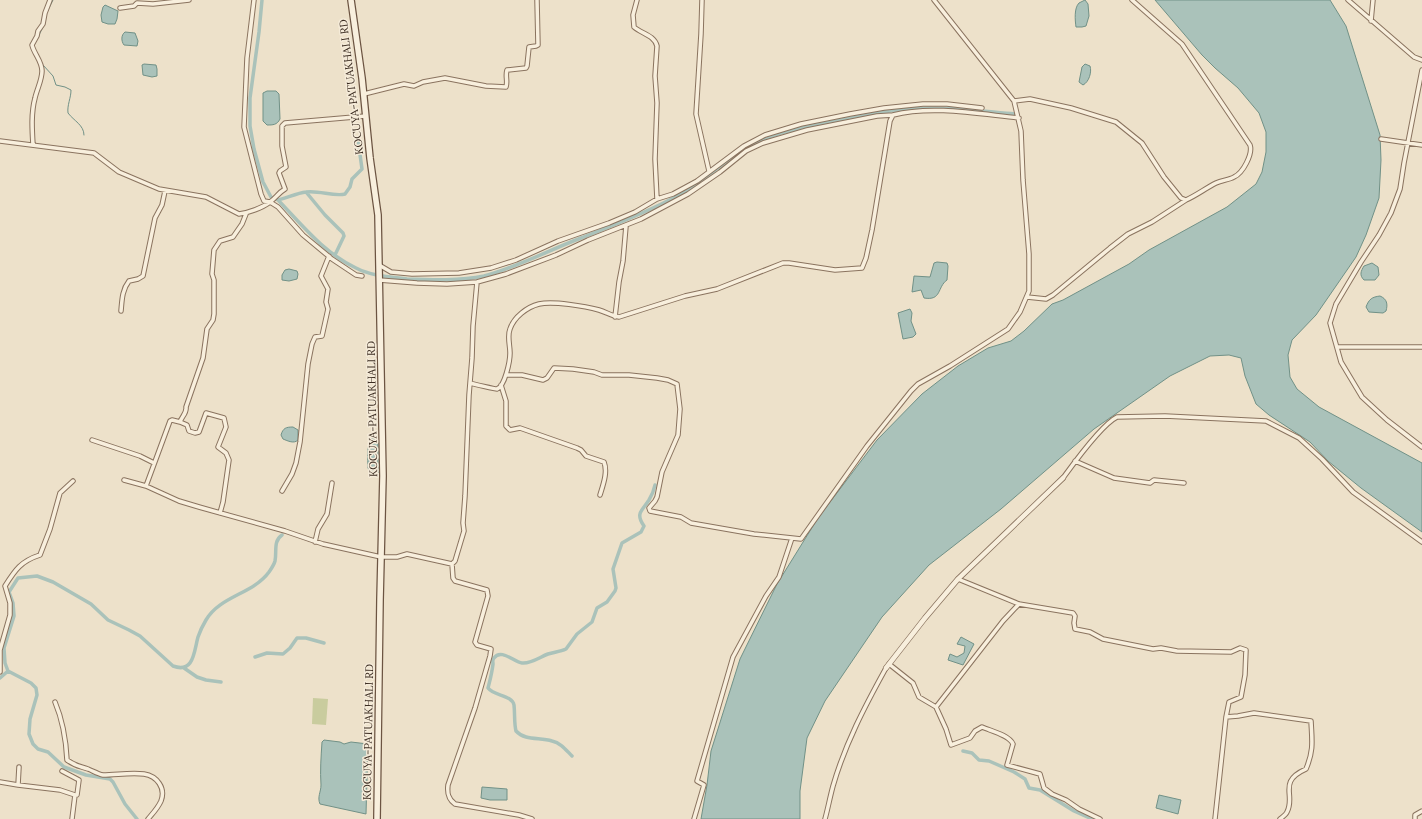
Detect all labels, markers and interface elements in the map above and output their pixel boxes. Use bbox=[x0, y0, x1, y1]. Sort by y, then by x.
street label: KOCUYA-PATUAKHALI RD bbox=[336, 19, 366, 155]
street label: KOCUYA-PATUAKHALI RD bbox=[364, 341, 380, 477]
street label: KOCUYA-PATUAKHALI RD bbox=[360, 664, 376, 800]

